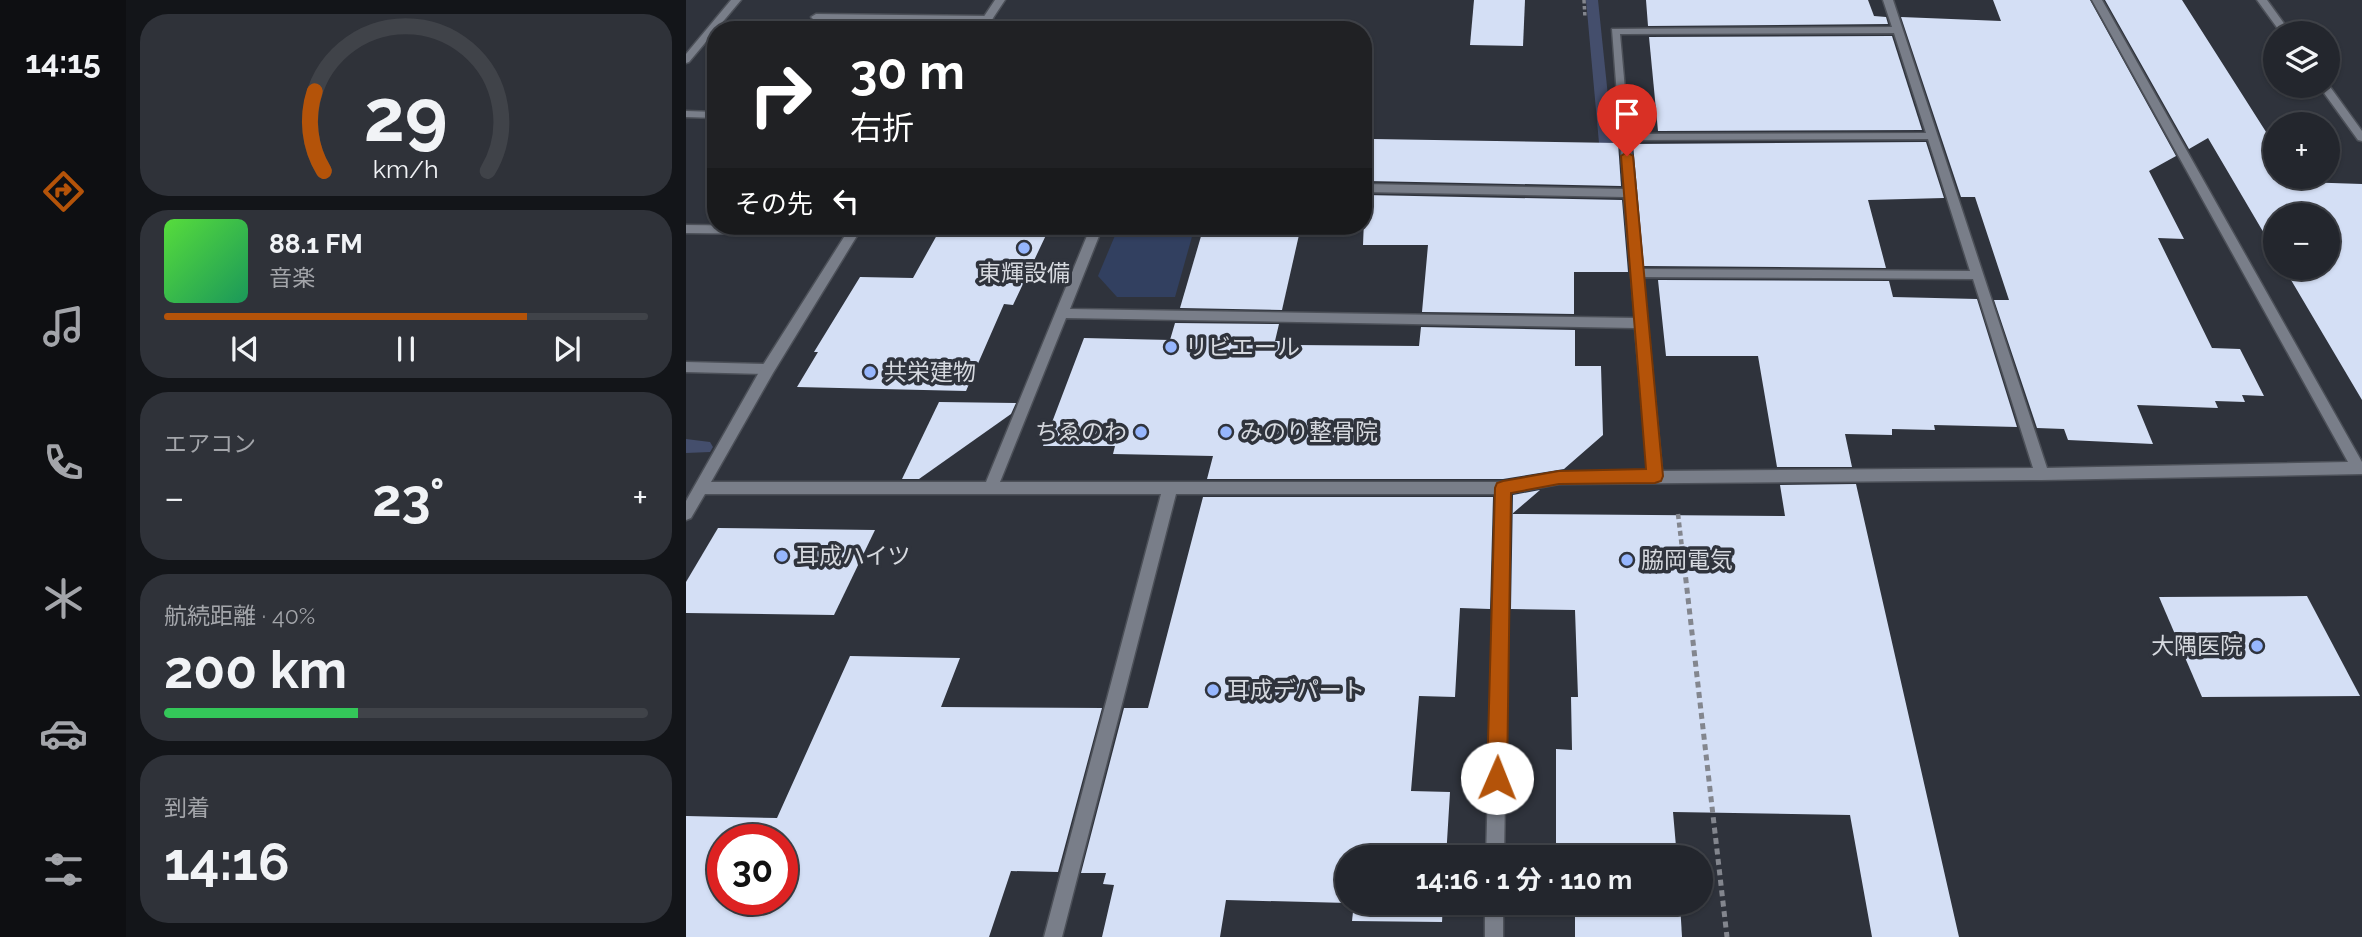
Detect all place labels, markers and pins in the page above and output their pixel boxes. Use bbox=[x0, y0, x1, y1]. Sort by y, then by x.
pin bbox=[1597, 84, 1657, 156]
marker: 東輝設備 bbox=[1016, 240, 1032, 256]
place label: 東輝設備 bbox=[978, 259, 1070, 286]
place label: リビエール bbox=[1185, 333, 1300, 360]
marker: リビエール bbox=[1163, 339, 1179, 355]
place label: 共栄建物 bbox=[884, 358, 976, 385]
marker: 共栄建物 bbox=[862, 364, 878, 380]
place label: ちゑのわ bbox=[1035, 418, 1127, 445]
place label: みのり整骨院 bbox=[1240, 418, 1378, 445]
marker: ちゑのわ bbox=[1133, 424, 1149, 440]
marker: みのり整骨院 bbox=[1218, 424, 1234, 440]
place label: 耳成ハイツ bbox=[796, 542, 911, 569]
place label: 脇岡電気 bbox=[1641, 546, 1733, 573]
marker: 耳成ハイツ bbox=[774, 548, 790, 564]
marker: 脇岡電気 bbox=[1619, 552, 1635, 568]
place label: 大隅医院 bbox=[2151, 632, 2243, 659]
marker: 大隅医院 bbox=[2249, 638, 2265, 654]
place label: 耳成デパート bbox=[1227, 676, 1365, 703]
marker: 耳成デパート bbox=[1205, 682, 1221, 698]

